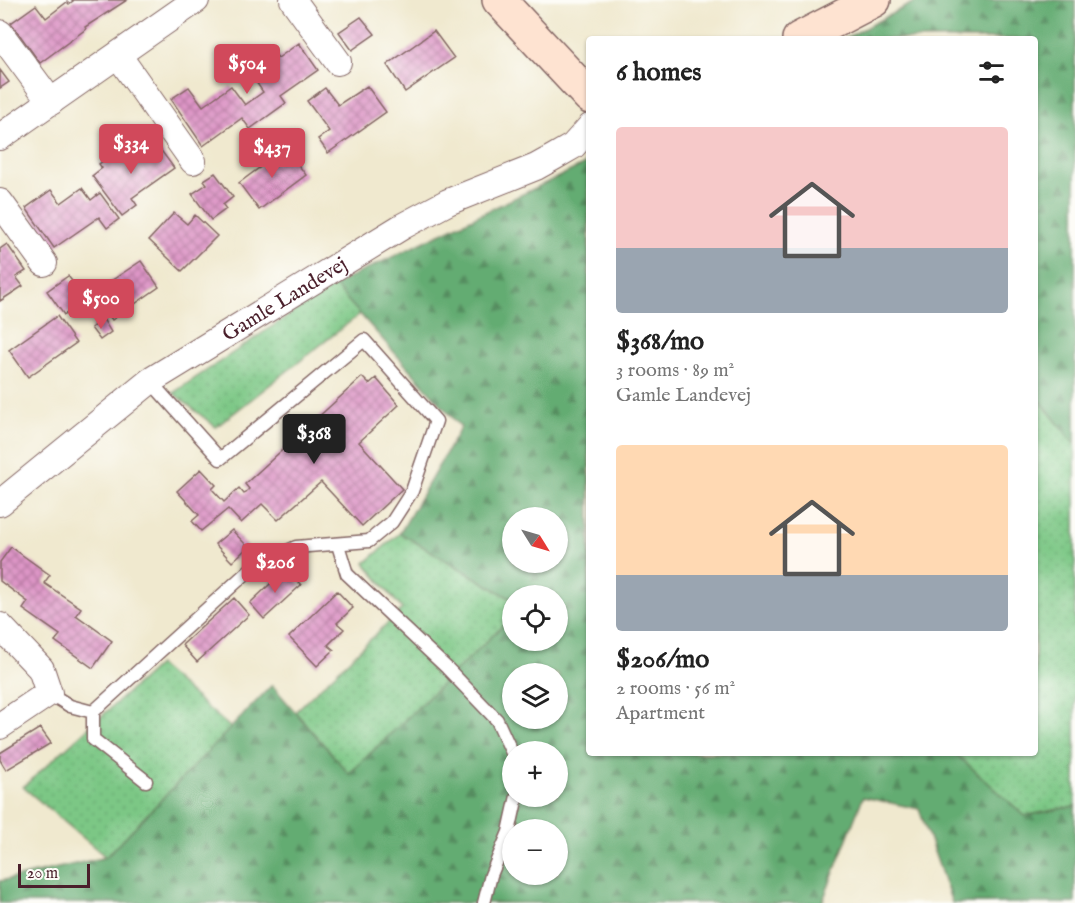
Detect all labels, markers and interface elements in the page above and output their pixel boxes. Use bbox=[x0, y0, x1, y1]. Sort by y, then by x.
pin: $504 bbox=[211, 44, 283, 95]
text: $504 bbox=[228, 51, 266, 76]
text: 6 homes bbox=[616, 56, 701, 89]
icon: filters bbox=[975, 56, 1008, 89]
pin: $334 bbox=[95, 124, 167, 175]
pin: $437 bbox=[236, 128, 308, 179]
text: $334 bbox=[113, 131, 149, 156]
text: $437 bbox=[253, 135, 291, 160]
icon: home bbox=[758, 166, 866, 274]
street label: Gamle Landevej bbox=[218, 251, 353, 348]
pin: $500 bbox=[65, 279, 137, 330]
text: $500 bbox=[82, 286, 120, 311]
text: $368/mo bbox=[616, 325, 704, 358]
text: 3 rooms · 89 m² bbox=[616, 358, 734, 383]
text: Gamle Landevej bbox=[616, 383, 751, 408]
pin: $368 bbox=[278, 414, 350, 465]
text: $368 bbox=[297, 421, 331, 446]
icon: home bbox=[758, 484, 866, 592]
north arrow bbox=[502, 507, 568, 573]
map controls bbox=[502, 507, 568, 885]
pin: $206 bbox=[239, 543, 311, 594]
text: $206 bbox=[256, 550, 294, 575]
button: locate bbox=[502, 585, 568, 651]
text: $206/mo bbox=[616, 643, 709, 676]
button: layers bbox=[502, 663, 568, 729]
text: 2 rooms · 56 m² bbox=[616, 676, 735, 701]
text: Apartment bbox=[616, 701, 705, 726]
button: + bbox=[502, 741, 568, 807]
button: − bbox=[502, 819, 568, 885]
scale bar bbox=[18, 861, 90, 888]
text: 20 m bbox=[27, 864, 58, 884]

